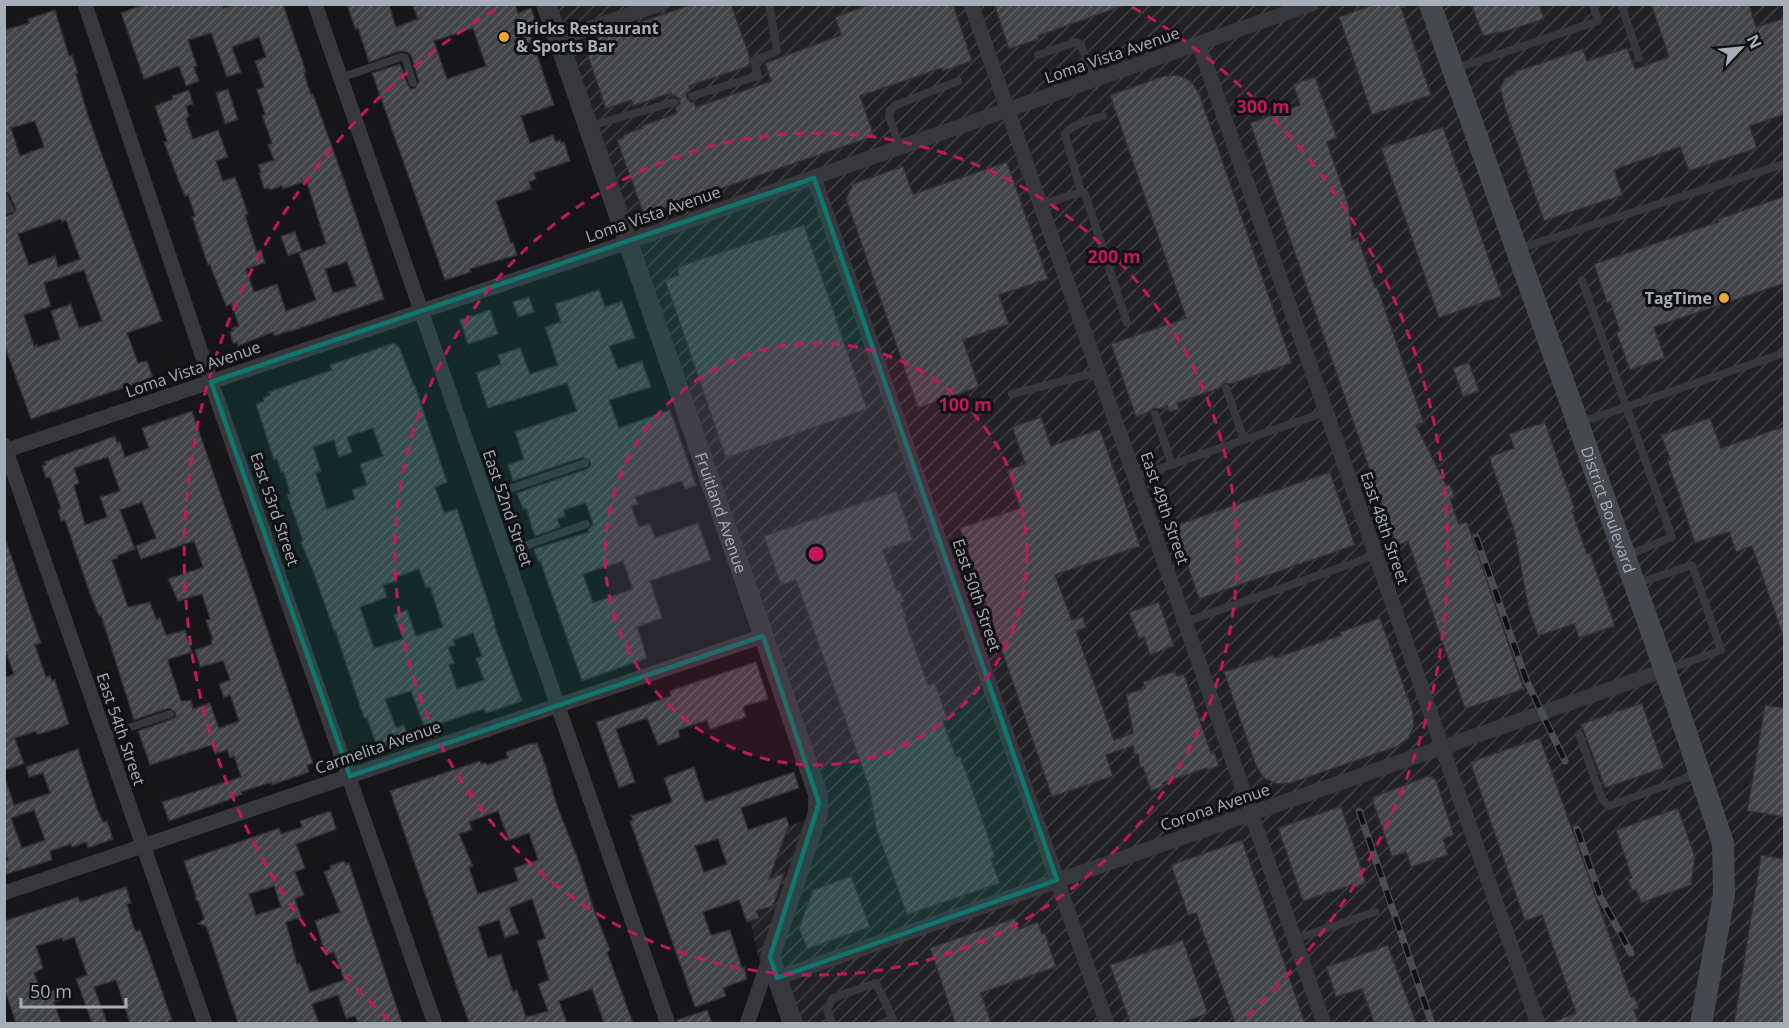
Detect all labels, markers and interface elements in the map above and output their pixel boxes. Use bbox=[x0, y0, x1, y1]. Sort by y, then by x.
place label: Bricks Restaurant & Sports Bar bbox=[516, 17, 659, 57]
north arrow bbox=[1711, 18, 1771, 78]
street label: Loma Vista Avenue bbox=[1042, 22, 1182, 88]
marker: Bricks Restaurant & Sports Bar bbox=[497, 30, 511, 44]
text: N bbox=[1742, 31, 1767, 52]
text: 300 m bbox=[1236, 94, 1290, 118]
street label: Loma Vista Avenue bbox=[583, 181, 723, 247]
text: 200 m bbox=[1087, 244, 1141, 268]
place label: TagTime bbox=[1645, 287, 1712, 309]
marker: TagTime bbox=[1717, 291, 1731, 305]
street label: Loma Vista Avenue bbox=[123, 336, 263, 402]
text: 100 m bbox=[938, 392, 992, 416]
street label: District Boulevard bbox=[1576, 443, 1641, 576]
street label: East 52nd Street bbox=[478, 447, 538, 570]
street label: East 53rd Street bbox=[245, 449, 305, 569]
street label: Fruitland Avenue bbox=[690, 449, 752, 576]
street label: East 49th Street bbox=[1135, 449, 1195, 568]
street label: East 48th Street bbox=[1355, 469, 1415, 588]
street label: East 50th Street bbox=[947, 536, 1007, 655]
centre of rings bbox=[806, 544, 826, 564]
street label: East 54th Street bbox=[91, 670, 151, 789]
street label: Carmelita Avenue bbox=[312, 715, 444, 779]
street label: Corona Avenue bbox=[1157, 778, 1273, 836]
scale bar bbox=[21, 971, 126, 1009]
text: 50 m bbox=[30, 979, 72, 1003]

